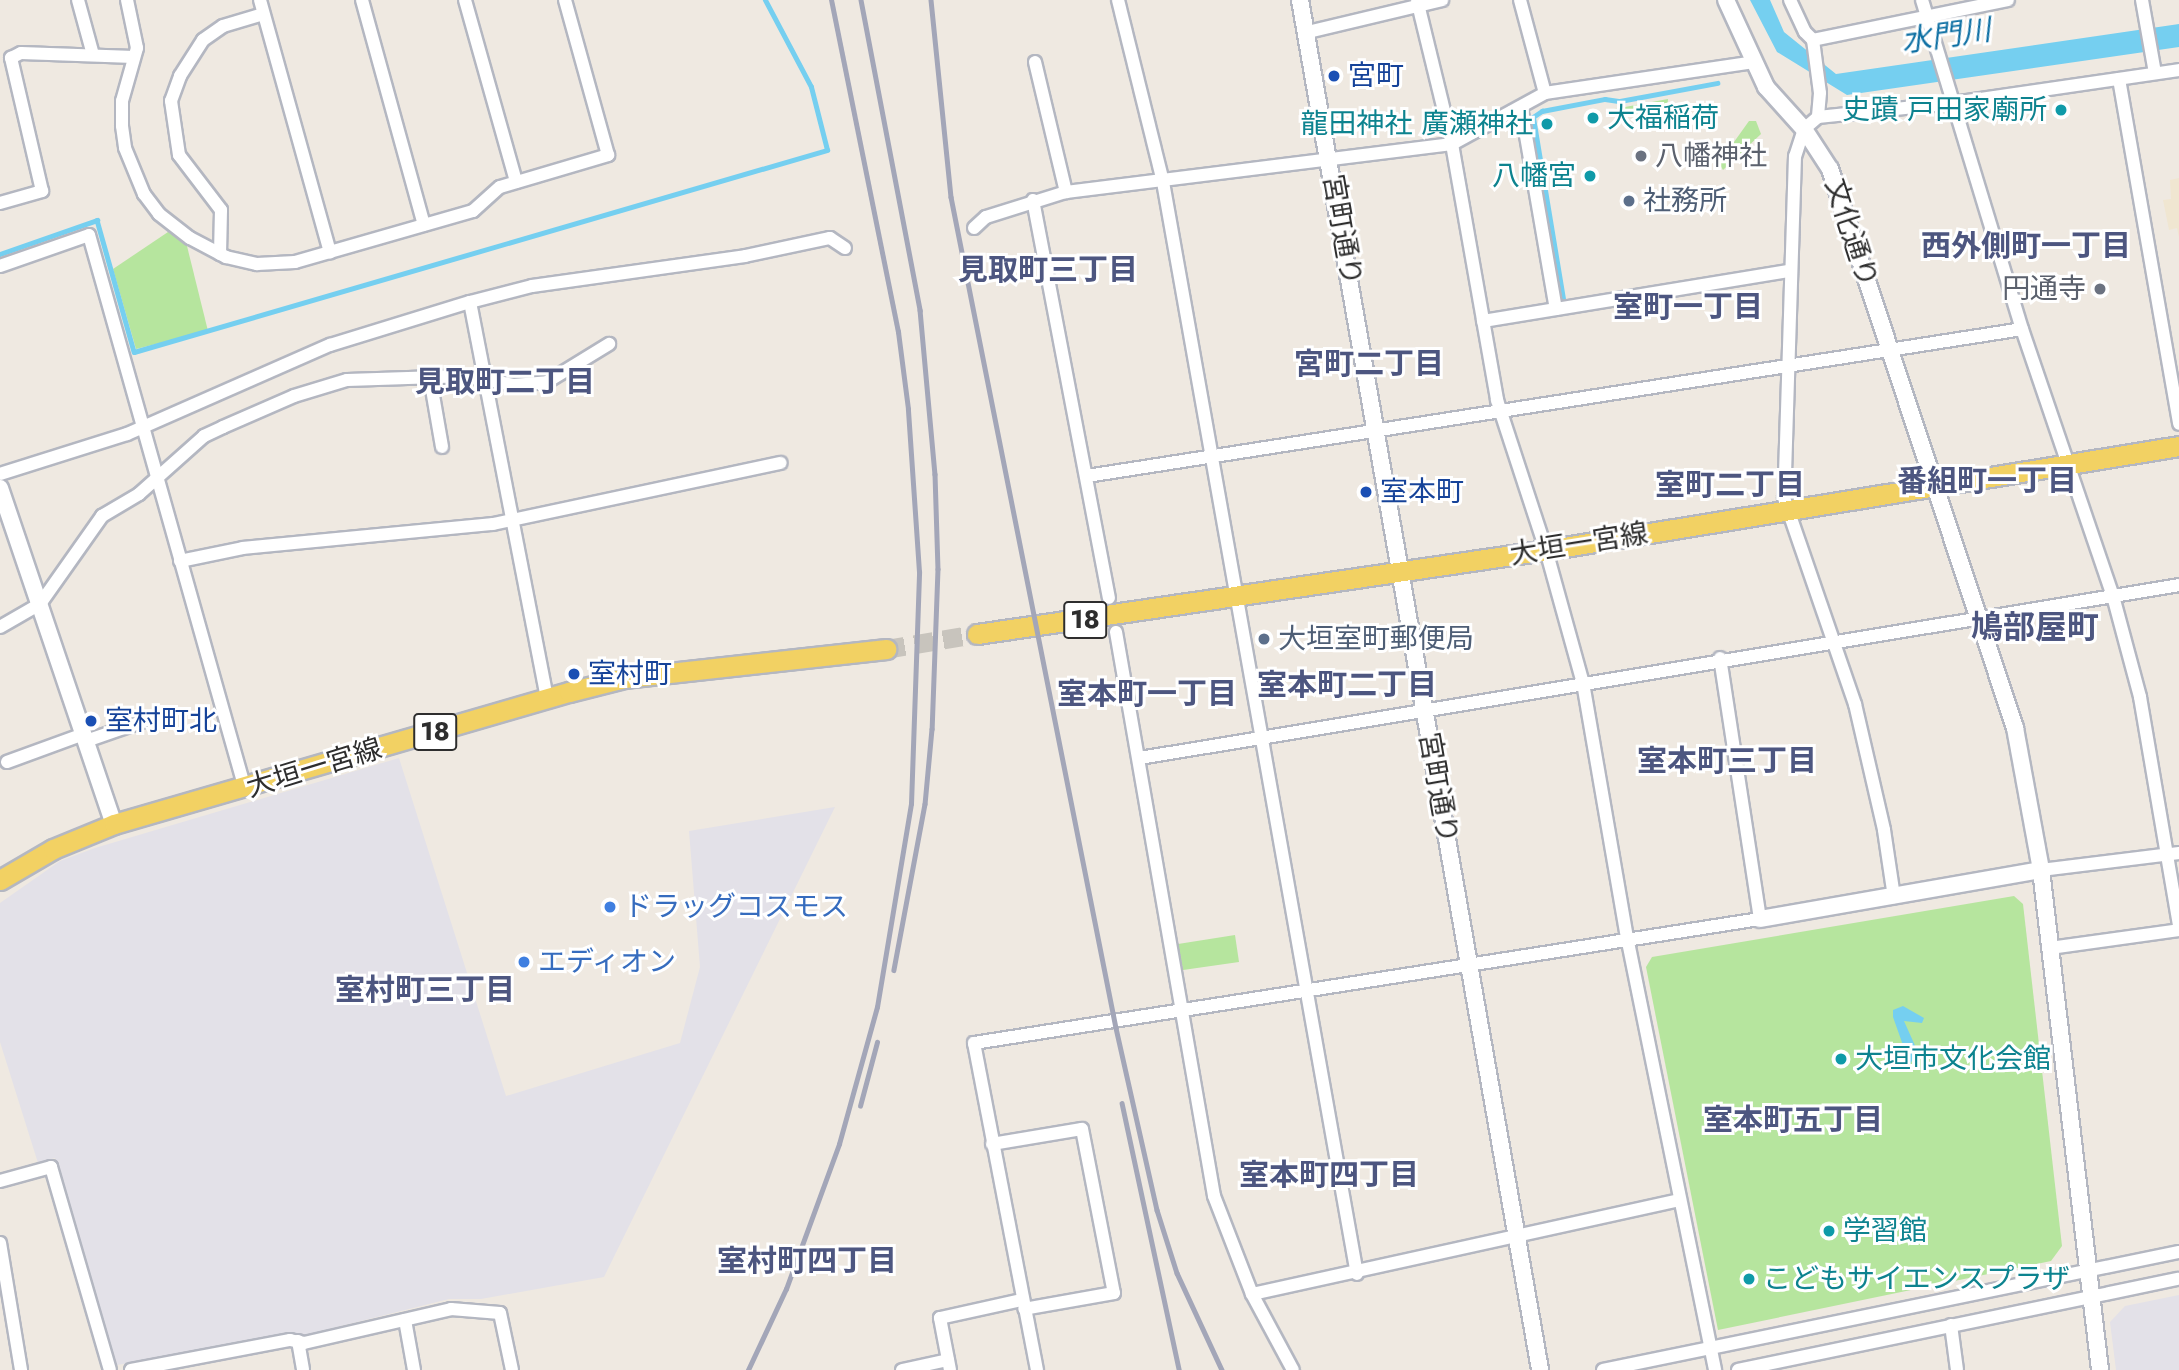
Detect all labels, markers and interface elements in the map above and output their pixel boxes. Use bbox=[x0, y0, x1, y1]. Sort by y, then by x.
water label: 水門川 bbox=[1899, 12, 1993, 60]
place label: 宮町 bbox=[1348, 59, 1404, 93]
marker: 宮町 bbox=[1326, 68, 1342, 84]
place label: 史蹟 戸田家廟所 bbox=[1843, 93, 2047, 127]
place label: 大福稲荷 bbox=[1607, 101, 1719, 135]
marker: 史蹟 戸田家廟所 bbox=[2053, 102, 2069, 118]
place label: 龍田神社 廣瀬神社 bbox=[1301, 107, 1533, 141]
marker: 大福稲荷 bbox=[1585, 110, 1601, 126]
marker: 龍田神社 廣瀬神社 bbox=[1539, 116, 1555, 132]
place label: 八幡神社 bbox=[1655, 139, 1767, 173]
marker: 八幡神社 bbox=[1633, 148, 1649, 164]
place label: 八幡宮 bbox=[1492, 159, 1576, 193]
marker: 八幡宮 bbox=[1582, 168, 1598, 184]
street label: 宮町通り bbox=[1316, 172, 1368, 288]
street label: 文化通り bbox=[1818, 175, 1884, 291]
place label: 社務所 bbox=[1643, 184, 1727, 218]
marker: 社務所 bbox=[1621, 193, 1637, 209]
district label: 西外側町一丁目 bbox=[1921, 228, 2131, 264]
district label: 見取町三丁目 bbox=[958, 252, 1138, 288]
place label: 円通寺 bbox=[2002, 272, 2086, 306]
marker: 円通寺 bbox=[2092, 281, 2108, 297]
district label: 室町一丁目 bbox=[1613, 289, 1763, 325]
district label: 宮町二丁目 bbox=[1294, 346, 1444, 382]
district label: 見取町二丁目 bbox=[415, 364, 595, 400]
district label: 番組町一丁目 bbox=[1897, 463, 2077, 499]
district label: 室町二丁目 bbox=[1655, 467, 1805, 503]
place label: 室本町 bbox=[1380, 475, 1464, 509]
marker: 室本町 bbox=[1358, 484, 1374, 500]
street label: 大垣一宮線 bbox=[1507, 516, 1651, 572]
road number: 18 bbox=[1062, 598, 1108, 642]
district label: 鳩部屋町 bbox=[1971, 608, 2099, 646]
place label: 大垣室町郵便局 bbox=[1278, 622, 1474, 656]
marker: 大垣室町郵便局 bbox=[1256, 631, 1272, 647]
place label: 室村町 bbox=[588, 657, 672, 691]
marker: 室村町 bbox=[566, 666, 582, 682]
district label: 室本町二丁目 bbox=[1257, 667, 1437, 703]
district label: 室本町一丁目 bbox=[1057, 676, 1237, 712]
place label: 室村町北 bbox=[105, 704, 217, 738]
road number: 18 bbox=[412, 710, 458, 754]
marker: 室村町北 bbox=[83, 713, 99, 729]
street label: 宮町通り bbox=[1412, 730, 1464, 846]
street label: 大垣一宮線 bbox=[242, 731, 386, 805]
district label: 室本町三丁目 bbox=[1637, 743, 1817, 779]
place label: ドラッグコスモス bbox=[624, 890, 848, 924]
marker: ドラッグコスモス bbox=[602, 899, 618, 915]
place label: エディオン bbox=[538, 945, 678, 979]
marker: エディオン bbox=[516, 954, 532, 970]
district label: 室村町三丁目 bbox=[335, 972, 515, 1008]
place label: 大垣市文化会館 bbox=[1855, 1042, 2051, 1076]
marker: 大垣市文化会館 bbox=[1833, 1051, 1849, 1067]
district label: 室本町五丁目 bbox=[1703, 1102, 1883, 1138]
district label: 室本町四丁目 bbox=[1239, 1157, 1419, 1193]
place label: 学習館 bbox=[1843, 1214, 1927, 1248]
marker: 学習館 bbox=[1821, 1223, 1837, 1239]
district label: 室村町四丁目 bbox=[717, 1243, 897, 1279]
place label: こどもサイエンスプラザ bbox=[1763, 1262, 2071, 1296]
marker: こどもサイエンスプラザ bbox=[1741, 1271, 1757, 1287]

